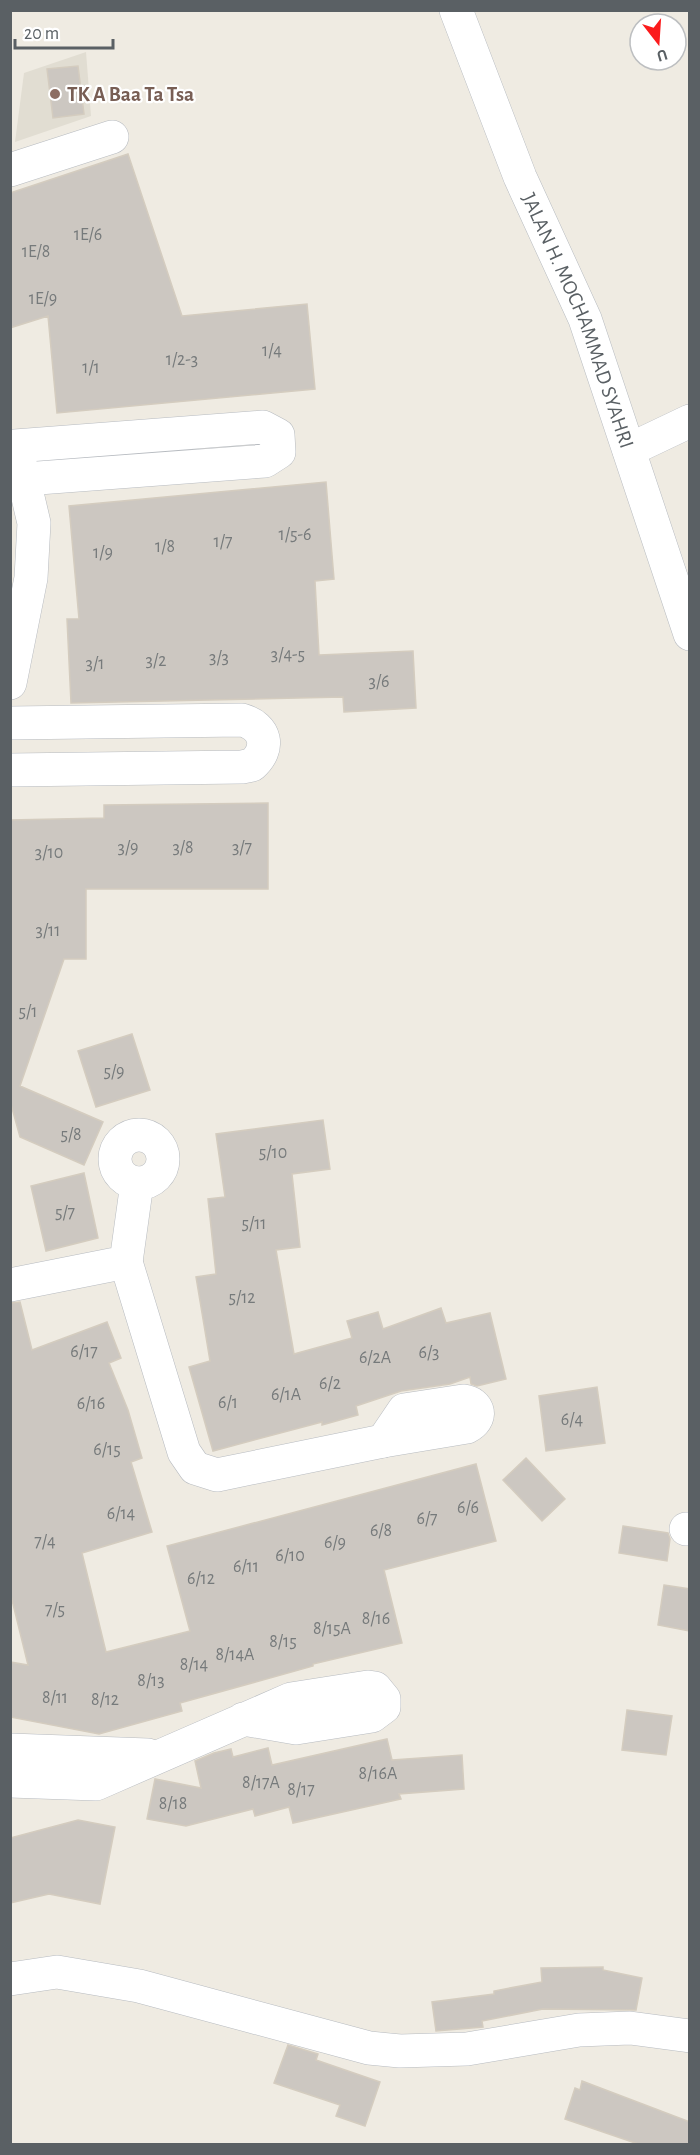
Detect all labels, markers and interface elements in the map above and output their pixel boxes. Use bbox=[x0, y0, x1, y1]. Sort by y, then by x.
scale bar bbox=[15, 12, 112, 50]
north arrow bbox=[628, 12, 688, 72]
text: 20 m bbox=[24, 25, 59, 43]
text: U bbox=[655, 46, 669, 65]
place label: TK A Baa Ta Tsa bbox=[67, 84, 194, 105]
marker: TK A Baa Ta Tsa bbox=[48, 87, 62, 101]
street label: JALAN H. MOCHAMMAD SYAHRI bbox=[518, 190, 637, 451]
house number: 1E/6 bbox=[74, 226, 102, 244]
house number: 1E/8 bbox=[22, 243, 50, 261]
house number: 1E/9 bbox=[29, 290, 57, 308]
house number: 1/4 bbox=[262, 342, 282, 360]
house number: 1/2-3 bbox=[166, 351, 198, 369]
house number: 1/1 bbox=[82, 359, 100, 377]
house number: 1/5-6 bbox=[279, 526, 311, 544]
house number: 1/7 bbox=[214, 533, 232, 551]
house number: 1/8 bbox=[155, 538, 175, 556]
house number: 1/9 bbox=[93, 544, 113, 562]
house number: 3/4-5 bbox=[271, 646, 305, 664]
house number: 3/3 bbox=[209, 649, 229, 667]
house number: 3/2 bbox=[146, 652, 166, 670]
house number: 3/1 bbox=[86, 655, 104, 673]
house number: 3/6 bbox=[368, 673, 390, 691]
house number: 3/9 bbox=[117, 839, 139, 857]
house number: 3/8 bbox=[172, 839, 194, 857]
house number: 3/7 bbox=[232, 839, 252, 857]
house number: 3/10 bbox=[35, 844, 63, 862]
house number: 3/11 bbox=[36, 922, 60, 940]
house number: 5/1 bbox=[19, 1003, 37, 1021]
house number: 5/9 bbox=[103, 1063, 125, 1081]
house number: 5/8 bbox=[60, 1126, 82, 1144]
house number: 5/10 bbox=[259, 1144, 287, 1162]
house number: 5/7 bbox=[55, 1204, 75, 1222]
house number: 5/11 bbox=[241, 1215, 267, 1233]
house number: 5/12 bbox=[228, 1289, 256, 1307]
house number: 6/17 bbox=[70, 1343, 98, 1361]
house number: 6/3 bbox=[418, 1344, 440, 1362]
house number: 6/2A bbox=[359, 1349, 392, 1367]
house number: 6/2 bbox=[319, 1375, 341, 1393]
house number: 6/1A bbox=[271, 1386, 302, 1404]
house number: 6/1 bbox=[218, 1394, 238, 1412]
house number: 6/16 bbox=[77, 1395, 105, 1413]
house number: 6/4 bbox=[561, 1411, 583, 1429]
house number: 6/15 bbox=[93, 1441, 121, 1459]
house number: 6/6 bbox=[457, 1499, 479, 1517]
house number: 6/14 bbox=[107, 1505, 136, 1523]
house number: 6/7 bbox=[416, 1510, 438, 1528]
house number: 6/8 bbox=[370, 1522, 392, 1540]
house number: 7/4 bbox=[34, 1533, 56, 1551]
house number: 6/9 bbox=[324, 1534, 346, 1552]
house number: 6/10 bbox=[275, 1547, 305, 1565]
house number: 6/11 bbox=[233, 1558, 259, 1576]
house number: 6/12 bbox=[187, 1570, 215, 1588]
house number: 7/5 bbox=[45, 1601, 65, 1619]
house number: 8/16 bbox=[362, 1610, 390, 1628]
house number: 8/15A bbox=[313, 1620, 351, 1638]
house number: 8/15 bbox=[269, 1633, 297, 1651]
house number: 8/14A bbox=[216, 1646, 255, 1664]
house number: 8/14 bbox=[180, 1656, 209, 1674]
house number: 8/13 bbox=[137, 1672, 165, 1690]
house number: 8/11 bbox=[42, 1689, 68, 1707]
house number: 8/12 bbox=[91, 1691, 119, 1709]
house number: 8/16A bbox=[359, 1765, 398, 1783]
house number: 8/17A bbox=[242, 1774, 280, 1792]
house number: 8/17 bbox=[287, 1781, 315, 1799]
house number: 8/18 bbox=[159, 1795, 187, 1813]

